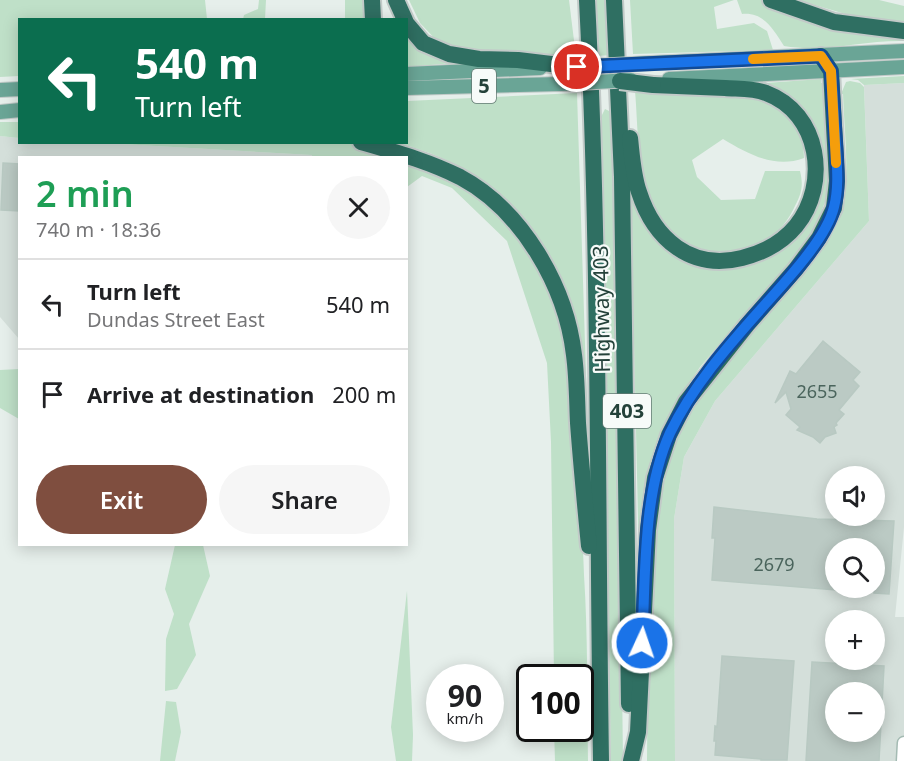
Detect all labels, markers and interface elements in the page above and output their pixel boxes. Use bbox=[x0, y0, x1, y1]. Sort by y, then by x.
text: 540 m bbox=[135, 34, 259, 91]
pin bbox=[551, 41, 602, 92]
icon: left bbox=[36, 42, 114, 120]
icon: arrive bbox=[560, 50, 593, 83]
road number: 5 bbox=[472, 69, 496, 103]
text: Turn left bbox=[135, 88, 241, 125]
text: 2 min bbox=[36, 169, 134, 218]
button: close bbox=[327, 176, 390, 239]
text: 740 m · 18:36 bbox=[36, 216, 161, 243]
street label: Highway 403 bbox=[586, 245, 616, 373]
text: Turn left bbox=[87, 276, 181, 306]
icon: left bbox=[36, 288, 69, 321]
text: 540 m bbox=[326, 289, 390, 319]
text: Dundas Street East bbox=[87, 306, 265, 333]
icon: arrive bbox=[36, 378, 69, 411]
text: Arrive at destination bbox=[87, 379, 314, 409]
text: 200 m bbox=[332, 379, 396, 409]
house number: 2655 bbox=[796, 379, 838, 403]
road number: 403 bbox=[603, 394, 651, 428]
button: Exit bbox=[36, 465, 207, 534]
button: Share bbox=[219, 465, 390, 534]
map controls bbox=[825, 466, 885, 742]
button: sound bbox=[825, 466, 885, 526]
button: search bbox=[825, 538, 885, 598]
house number: 2679 bbox=[753, 552, 795, 576]
button: + bbox=[825, 610, 885, 670]
position arrow bbox=[610, 611, 674, 675]
speed limit sign: 100 bbox=[516, 664, 594, 742]
text: 90 bbox=[448, 675, 482, 716]
button: − bbox=[825, 682, 885, 742]
text: km/h bbox=[447, 708, 483, 728]

